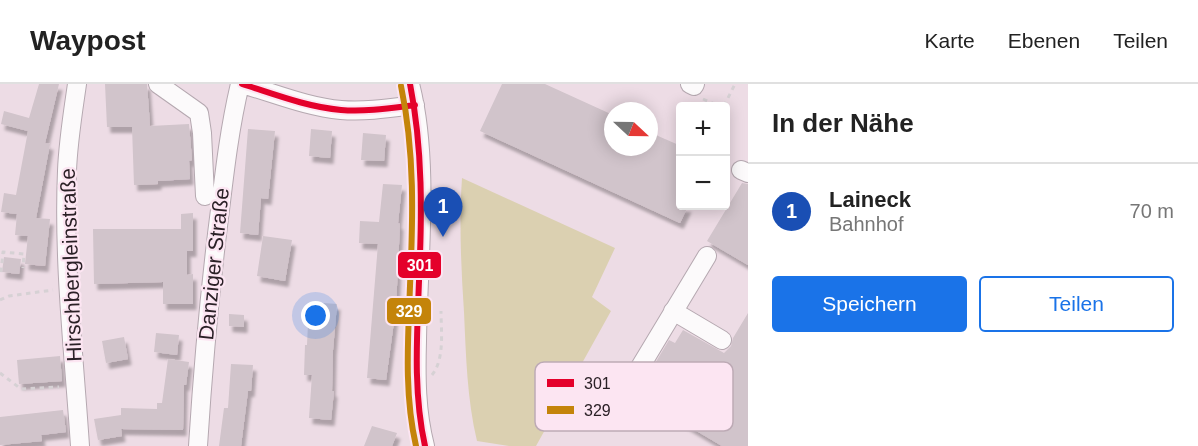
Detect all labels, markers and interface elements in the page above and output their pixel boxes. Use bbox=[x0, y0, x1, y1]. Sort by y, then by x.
text: Waypost bbox=[30, 25, 146, 56]
text: Karte bbox=[925, 29, 975, 52]
text: Ebenen bbox=[1008, 29, 1080, 52]
text: Teilen bbox=[1113, 29, 1168, 52]
north arrow bbox=[604, 102, 658, 156]
map controls bbox=[676, 102, 730, 210]
button: + bbox=[676, 102, 730, 156]
text: In der Nähe bbox=[772, 108, 914, 138]
button: − bbox=[676, 156, 730, 210]
street label: Hirschbergleinstraße bbox=[56, 168, 85, 362]
street label: Danziger Straße bbox=[194, 187, 233, 341]
text: Laineck bbox=[829, 187, 911, 212]
pin: 1 bbox=[424, 188, 462, 237]
text: 1 bbox=[786, 200, 797, 222]
text: 70 m bbox=[1130, 200, 1174, 222]
text: Bahnhof bbox=[829, 213, 904, 235]
line badge: 301 bbox=[397, 251, 442, 279]
text: 301 bbox=[407, 257, 433, 274]
button: Speichern bbox=[772, 276, 967, 332]
button: Teilen bbox=[979, 276, 1174, 332]
line badge: 329 bbox=[386, 297, 432, 325]
your location bbox=[301, 301, 330, 330]
text: 329 bbox=[396, 303, 422, 320]
legend bbox=[535, 362, 733, 431]
text: 301 bbox=[584, 375, 611, 392]
text: 329 bbox=[584, 402, 611, 419]

